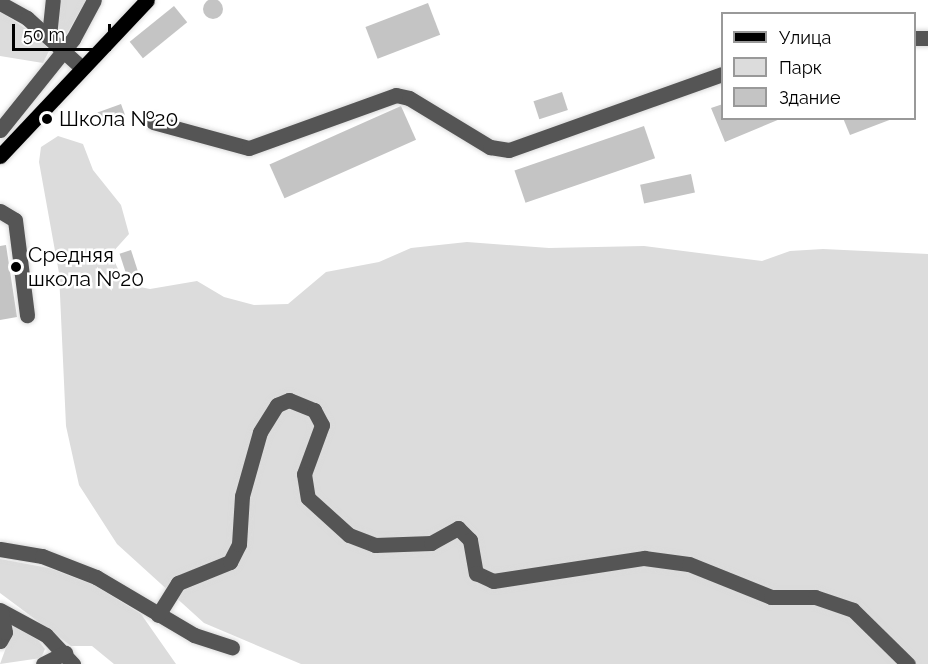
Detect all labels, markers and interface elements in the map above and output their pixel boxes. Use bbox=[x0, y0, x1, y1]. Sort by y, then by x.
scale bar bbox=[15, 12, 114, 50]
legend bbox=[721, 12, 916, 120]
text: 50 m bbox=[23, 24, 65, 45]
text: Улица bbox=[779, 27, 831, 48]
text: Парк bbox=[779, 57, 822, 78]
text: Здание bbox=[779, 87, 841, 108]
place label: Школа №20 bbox=[59, 106, 178, 132]
marker: Школа №20 bbox=[40, 112, 54, 126]
place label: Средняя школа №20 bbox=[28, 242, 144, 292]
marker: Средняя школа №20 bbox=[9, 260, 23, 274]

